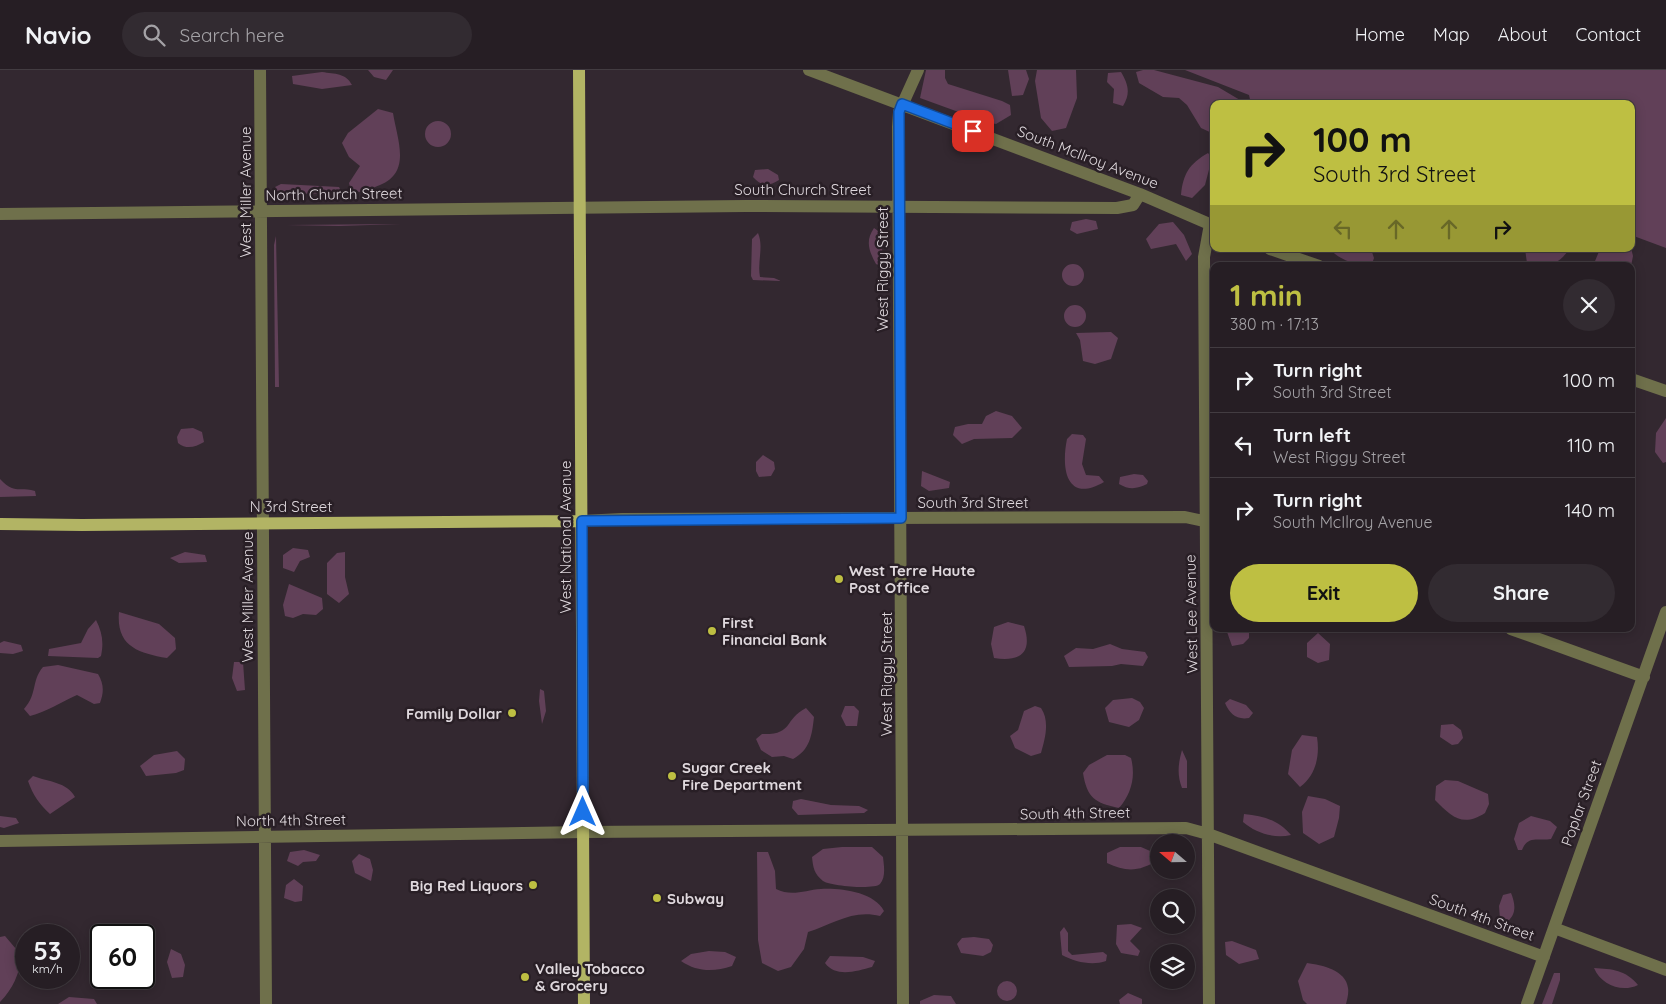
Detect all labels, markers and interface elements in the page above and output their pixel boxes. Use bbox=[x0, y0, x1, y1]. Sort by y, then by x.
search box bbox=[122, 12, 472, 57]
text: Navio bbox=[25, 20, 92, 50]
icon: search bbox=[140, 21, 168, 49]
text: Search here bbox=[180, 23, 284, 47]
text: Home bbox=[1355, 23, 1405, 46]
text: Map bbox=[1433, 23, 1470, 46]
text: About bbox=[1498, 23, 1548, 46]
text: Contact bbox=[1576, 23, 1641, 46]
pin bbox=[952, 110, 994, 152]
icon: arrive bbox=[959, 117, 987, 145]
text: 100 m bbox=[1313, 117, 1412, 161]
icon: right bbox=[1230, 120, 1295, 185]
street label: South McIlroy Avenue bbox=[1015, 121, 1161, 193]
street label: West Miller Avenue bbox=[236, 127, 255, 257]
text: South 3rd Street bbox=[1313, 160, 1476, 188]
street label: South Church Street bbox=[734, 180, 872, 199]
street label: North Church Street bbox=[265, 183, 403, 205]
street label: West Riggy Street bbox=[873, 207, 892, 331]
icon: left bbox=[1329, 215, 1357, 243]
icon: ahead bbox=[1382, 215, 1410, 243]
icon: ahead bbox=[1435, 215, 1463, 243]
icon: right bbox=[1488, 215, 1516, 243]
text: 1 min bbox=[1230, 276, 1303, 314]
button: close bbox=[1563, 279, 1615, 331]
text: 380 m · 17:13 bbox=[1230, 314, 1319, 334]
text: Turn right bbox=[1273, 358, 1362, 382]
icon: right bbox=[1230, 366, 1258, 394]
text: 100 m bbox=[1563, 368, 1615, 392]
text: South 3rd Street bbox=[1273, 382, 1392, 402]
text: Turn left bbox=[1273, 423, 1351, 447]
icon: left bbox=[1230, 431, 1258, 459]
text: 110 m bbox=[1567, 433, 1615, 457]
text: West Riggy Street bbox=[1273, 447, 1406, 467]
street label: West National Avenue bbox=[556, 461, 575, 613]
text: Turn right bbox=[1273, 488, 1362, 512]
street label: South 3rd Street bbox=[917, 493, 1029, 512]
icon: right bbox=[1230, 496, 1258, 524]
street label: N 3rd Street bbox=[250, 497, 332, 516]
text: 140 m bbox=[1564, 498, 1615, 522]
text: South McIlroy Avenue bbox=[1273, 512, 1433, 532]
street label: West Miller Avenue bbox=[238, 532, 257, 662]
street label: West Lee Avenue bbox=[1180, 554, 1202, 674]
place label: West Terre Haute Post Office bbox=[849, 561, 975, 597]
button: Exit bbox=[1230, 564, 1418, 622]
button: Share bbox=[1428, 564, 1615, 622]
marker: West Terre Haute Post Office bbox=[833, 573, 845, 585]
street label: West Riggy Street bbox=[877, 612, 896, 736]
place label: First Financial Bank bbox=[722, 613, 827, 649]
marker: First Financial Bank bbox=[706, 625, 718, 637]
place label: Family Dollar bbox=[406, 704, 502, 723]
marker: Family Dollar bbox=[506, 707, 518, 719]
street label: Poplar Street bbox=[1557, 757, 1605, 849]
place label: Sugar Creek Fire Department bbox=[682, 758, 802, 794]
marker: Sugar Creek Fire Department bbox=[666, 770, 678, 782]
position arrow bbox=[556, 785, 608, 837]
street label: South 4th Street bbox=[1020, 803, 1130, 823]
street label: North 4th Street bbox=[236, 810, 346, 830]
north arrow bbox=[1150, 834, 1195, 879]
map controls bbox=[1150, 834, 1195, 989]
place label: Big Red Liquors bbox=[410, 876, 523, 895]
marker: Big Red Liquors bbox=[527, 879, 539, 891]
place label: Subway bbox=[667, 889, 724, 908]
button: search bbox=[1150, 889, 1195, 934]
street label: South 4th Street bbox=[1427, 889, 1537, 945]
marker: Subway bbox=[651, 892, 663, 904]
speed limit sign: 60 bbox=[90, 924, 155, 989]
text: 53 bbox=[34, 935, 61, 966]
button: layers bbox=[1150, 944, 1195, 989]
place label: Valley Tobacco & Grocery bbox=[535, 959, 645, 995]
text: km/h bbox=[32, 961, 63, 976]
marker: Valley Tobacco & Grocery bbox=[519, 971, 531, 983]

